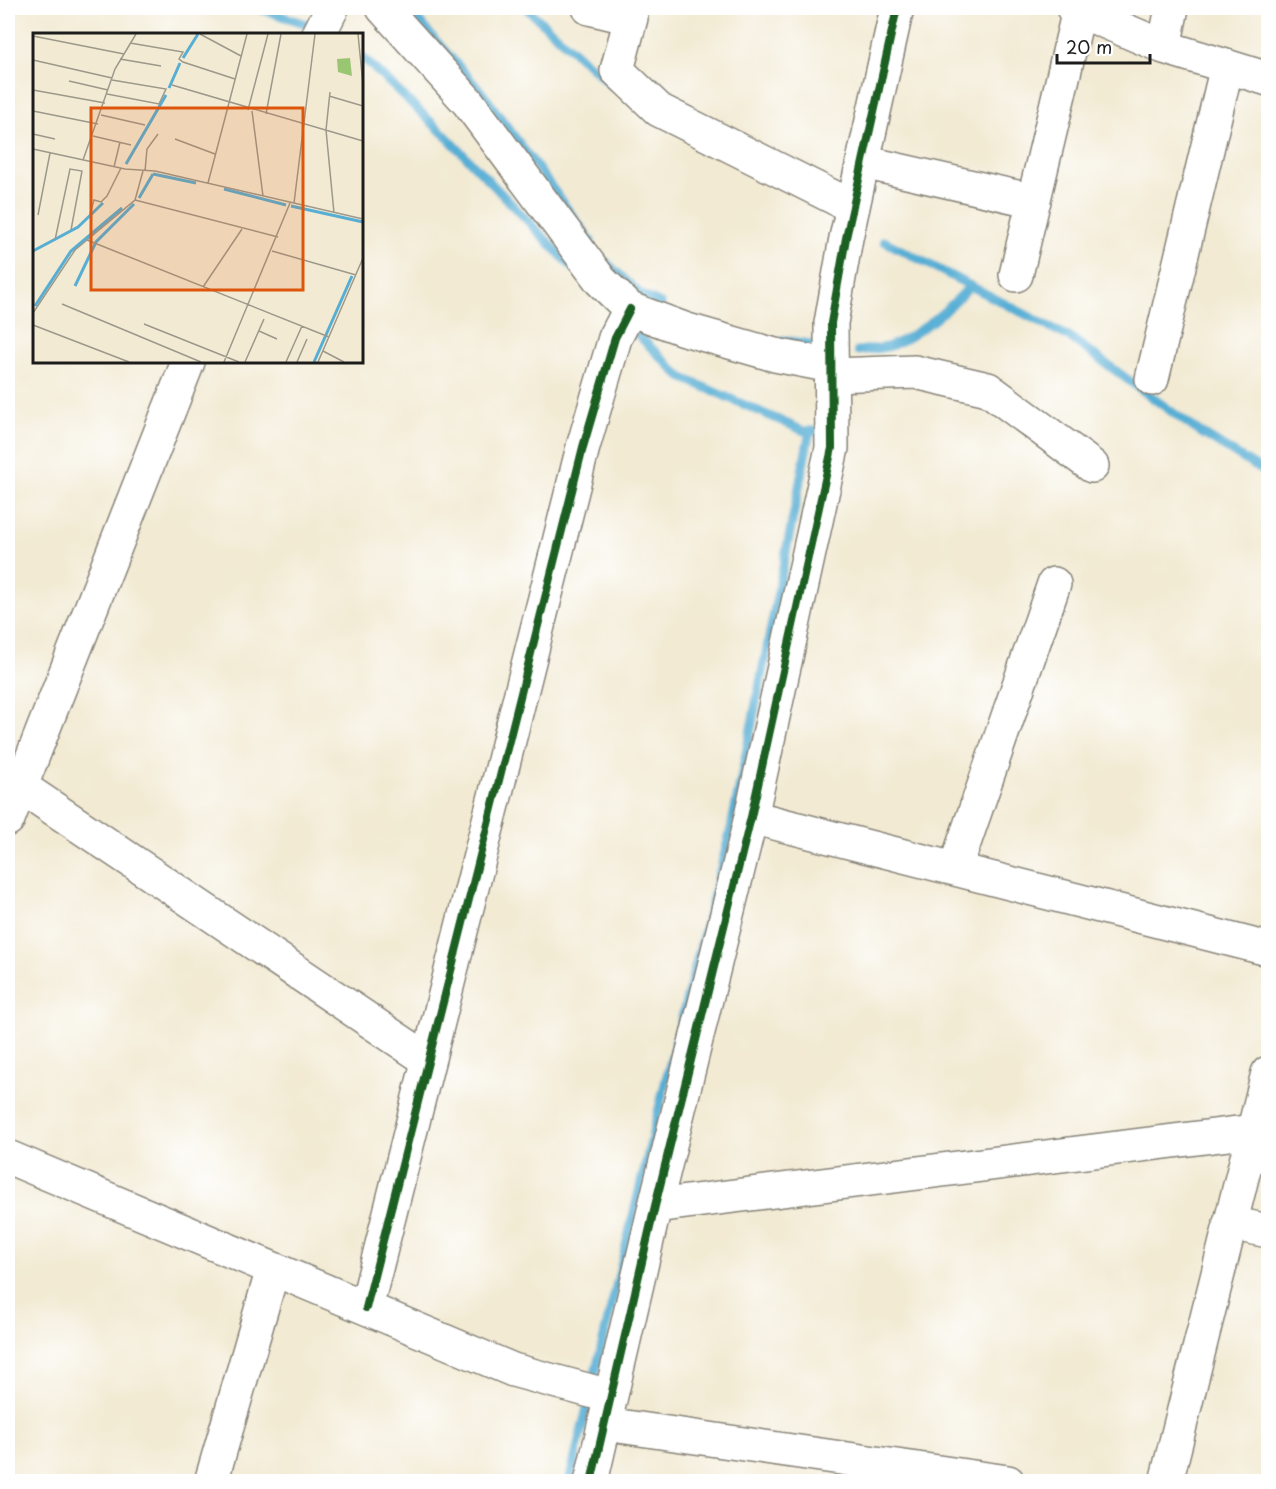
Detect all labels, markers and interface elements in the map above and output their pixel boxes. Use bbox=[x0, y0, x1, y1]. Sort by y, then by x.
scale bar bbox=[1057, 27, 1150, 65]
inset map bbox=[33, 33, 363, 363]
text: 20 m bbox=[1066, 33, 1112, 60]

